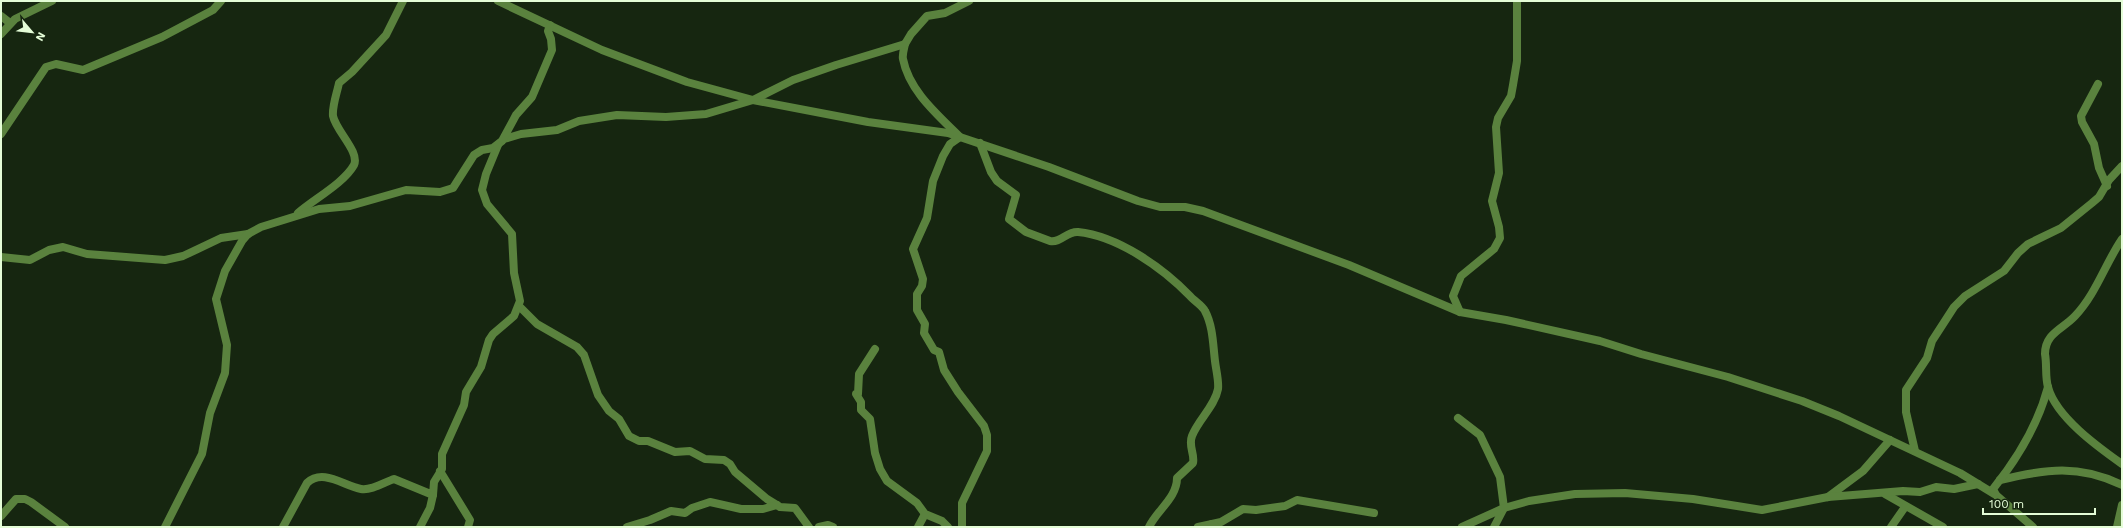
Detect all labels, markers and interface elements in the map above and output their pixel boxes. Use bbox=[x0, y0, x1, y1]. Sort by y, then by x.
north arrow bbox=[12, 12, 52, 52]
text: N bbox=[33, 30, 48, 43]
scale bar bbox=[1983, 490, 2095, 516]
text: 100 m bbox=[1989, 497, 2024, 511]

